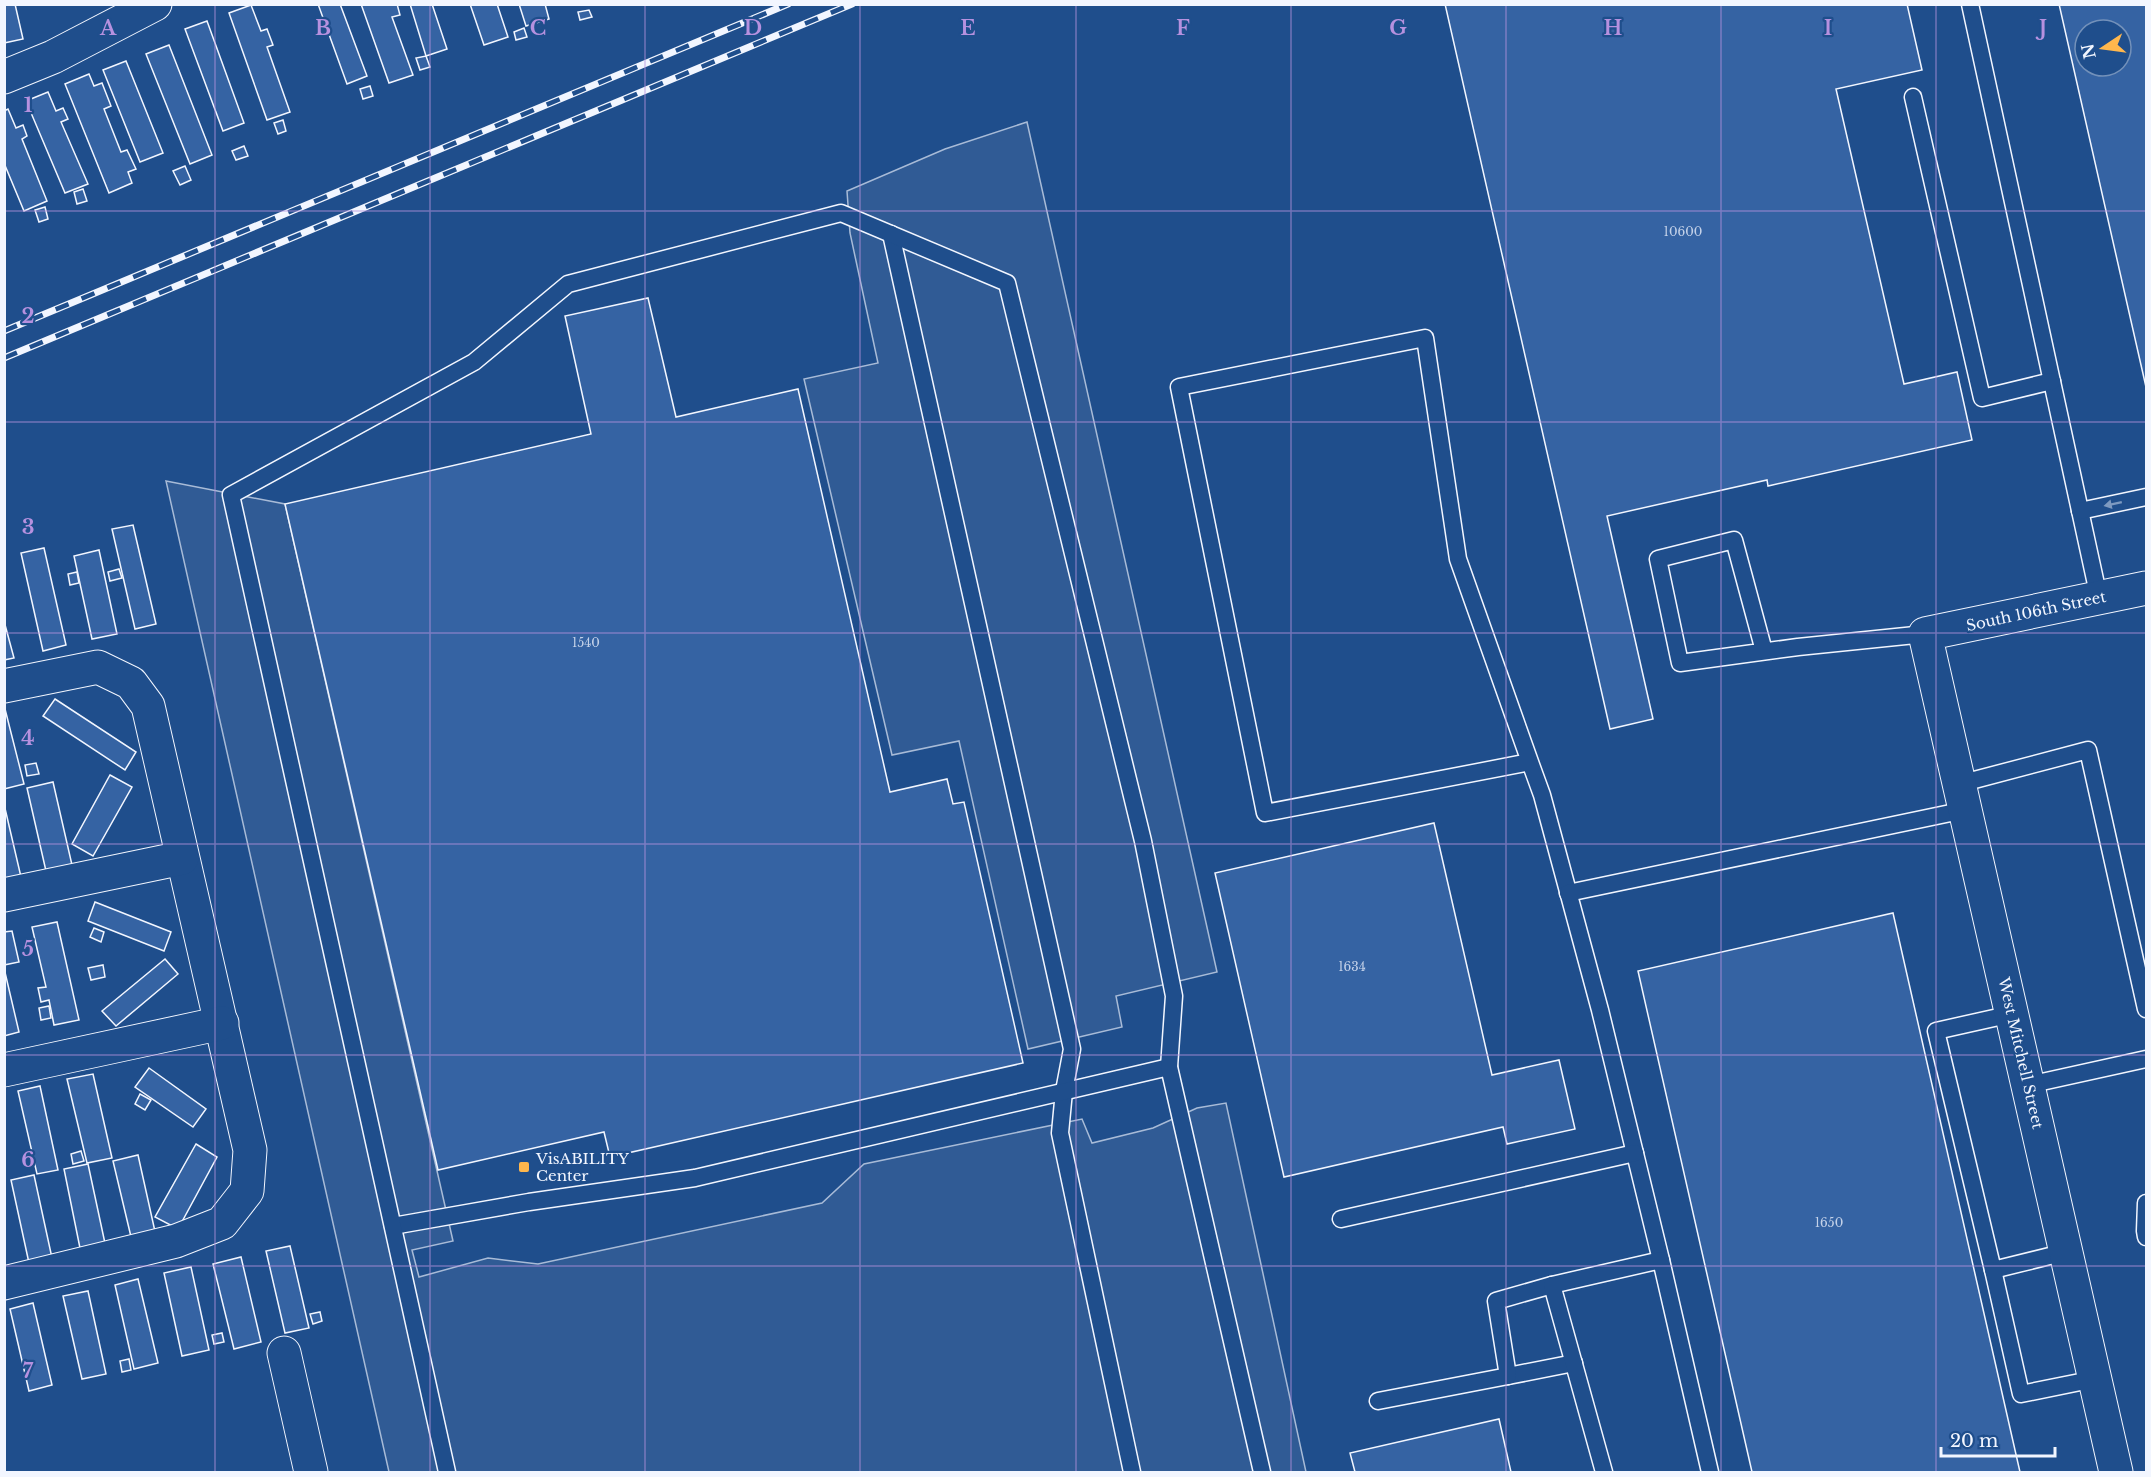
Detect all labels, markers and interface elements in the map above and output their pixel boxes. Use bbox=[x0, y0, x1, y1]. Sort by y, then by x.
text: A bbox=[99, 16, 117, 40]
text: B bbox=[315, 16, 331, 40]
text: C bbox=[530, 16, 546, 40]
text: D bbox=[744, 16, 762, 40]
text: E bbox=[960, 16, 976, 40]
text: F bbox=[1176, 16, 1190, 40]
text: G bbox=[1389, 16, 1407, 40]
text: H bbox=[1604, 16, 1623, 40]
text: I bbox=[1824, 16, 1832, 40]
text: J bbox=[2035, 16, 2047, 40]
north arrow bbox=[2073, 18, 2133, 78]
text: N bbox=[2077, 42, 2100, 61]
text: 1 bbox=[24, 93, 33, 117]
house number: 10600 bbox=[1664, 224, 1702, 239]
text: 2 bbox=[21, 304, 35, 328]
one-way arrow bbox=[2103, 500, 2122, 509]
text: 3 bbox=[22, 515, 34, 539]
street label: South 106th Street bbox=[1964, 587, 2108, 635]
house number: 1540 bbox=[572, 635, 600, 650]
text: 4 bbox=[21, 726, 35, 750]
text: 5 bbox=[22, 937, 34, 961]
house number: 1634 bbox=[1338, 959, 1366, 974]
street label: West Mitchell Street bbox=[1994, 974, 2048, 1131]
text: 6 bbox=[21, 1148, 35, 1172]
place label: VisABILITY Center bbox=[535, 1149, 630, 1185]
marker: VisABILITY Center bbox=[517, 1160, 531, 1174]
house number: 1650 bbox=[1815, 1215, 1843, 1230]
text: 7 bbox=[23, 1359, 34, 1383]
scale bar bbox=[1941, 1420, 2055, 1458]
text: 20 m bbox=[1950, 1430, 1998, 1452]

